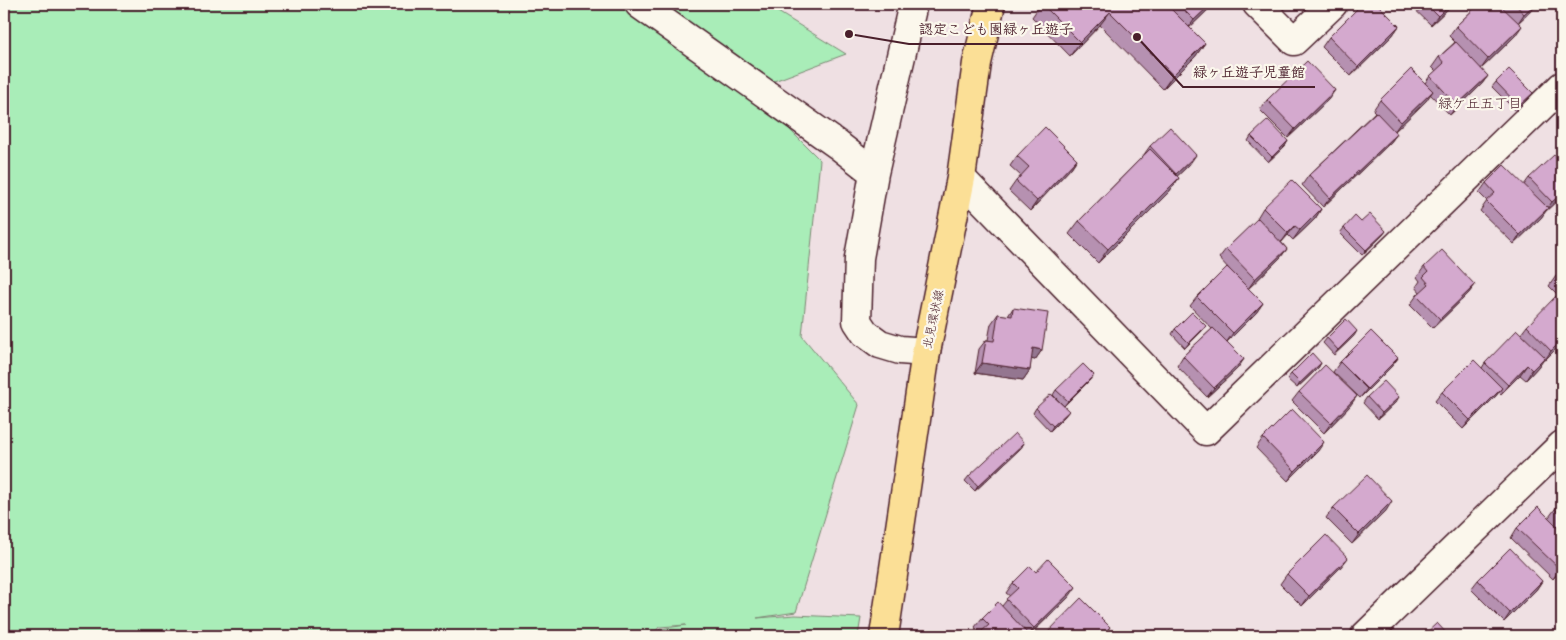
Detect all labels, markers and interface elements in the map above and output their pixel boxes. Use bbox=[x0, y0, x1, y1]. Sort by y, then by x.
callout: 認定こども園緑ヶ丘遊子 bbox=[909, 15, 1083, 44]
text: 認定こども園緑ヶ丘遊子 bbox=[919, 20, 1073, 38]
callout: 緑ヶ丘遊子児童館 bbox=[1183, 58, 1315, 87]
text: 緑ヶ丘遊子児童館 bbox=[1193, 63, 1305, 81]
district label: 緑ケ丘五丁目 bbox=[1438, 94, 1522, 112]
street label: 北見環状線 bbox=[919, 288, 947, 350]

